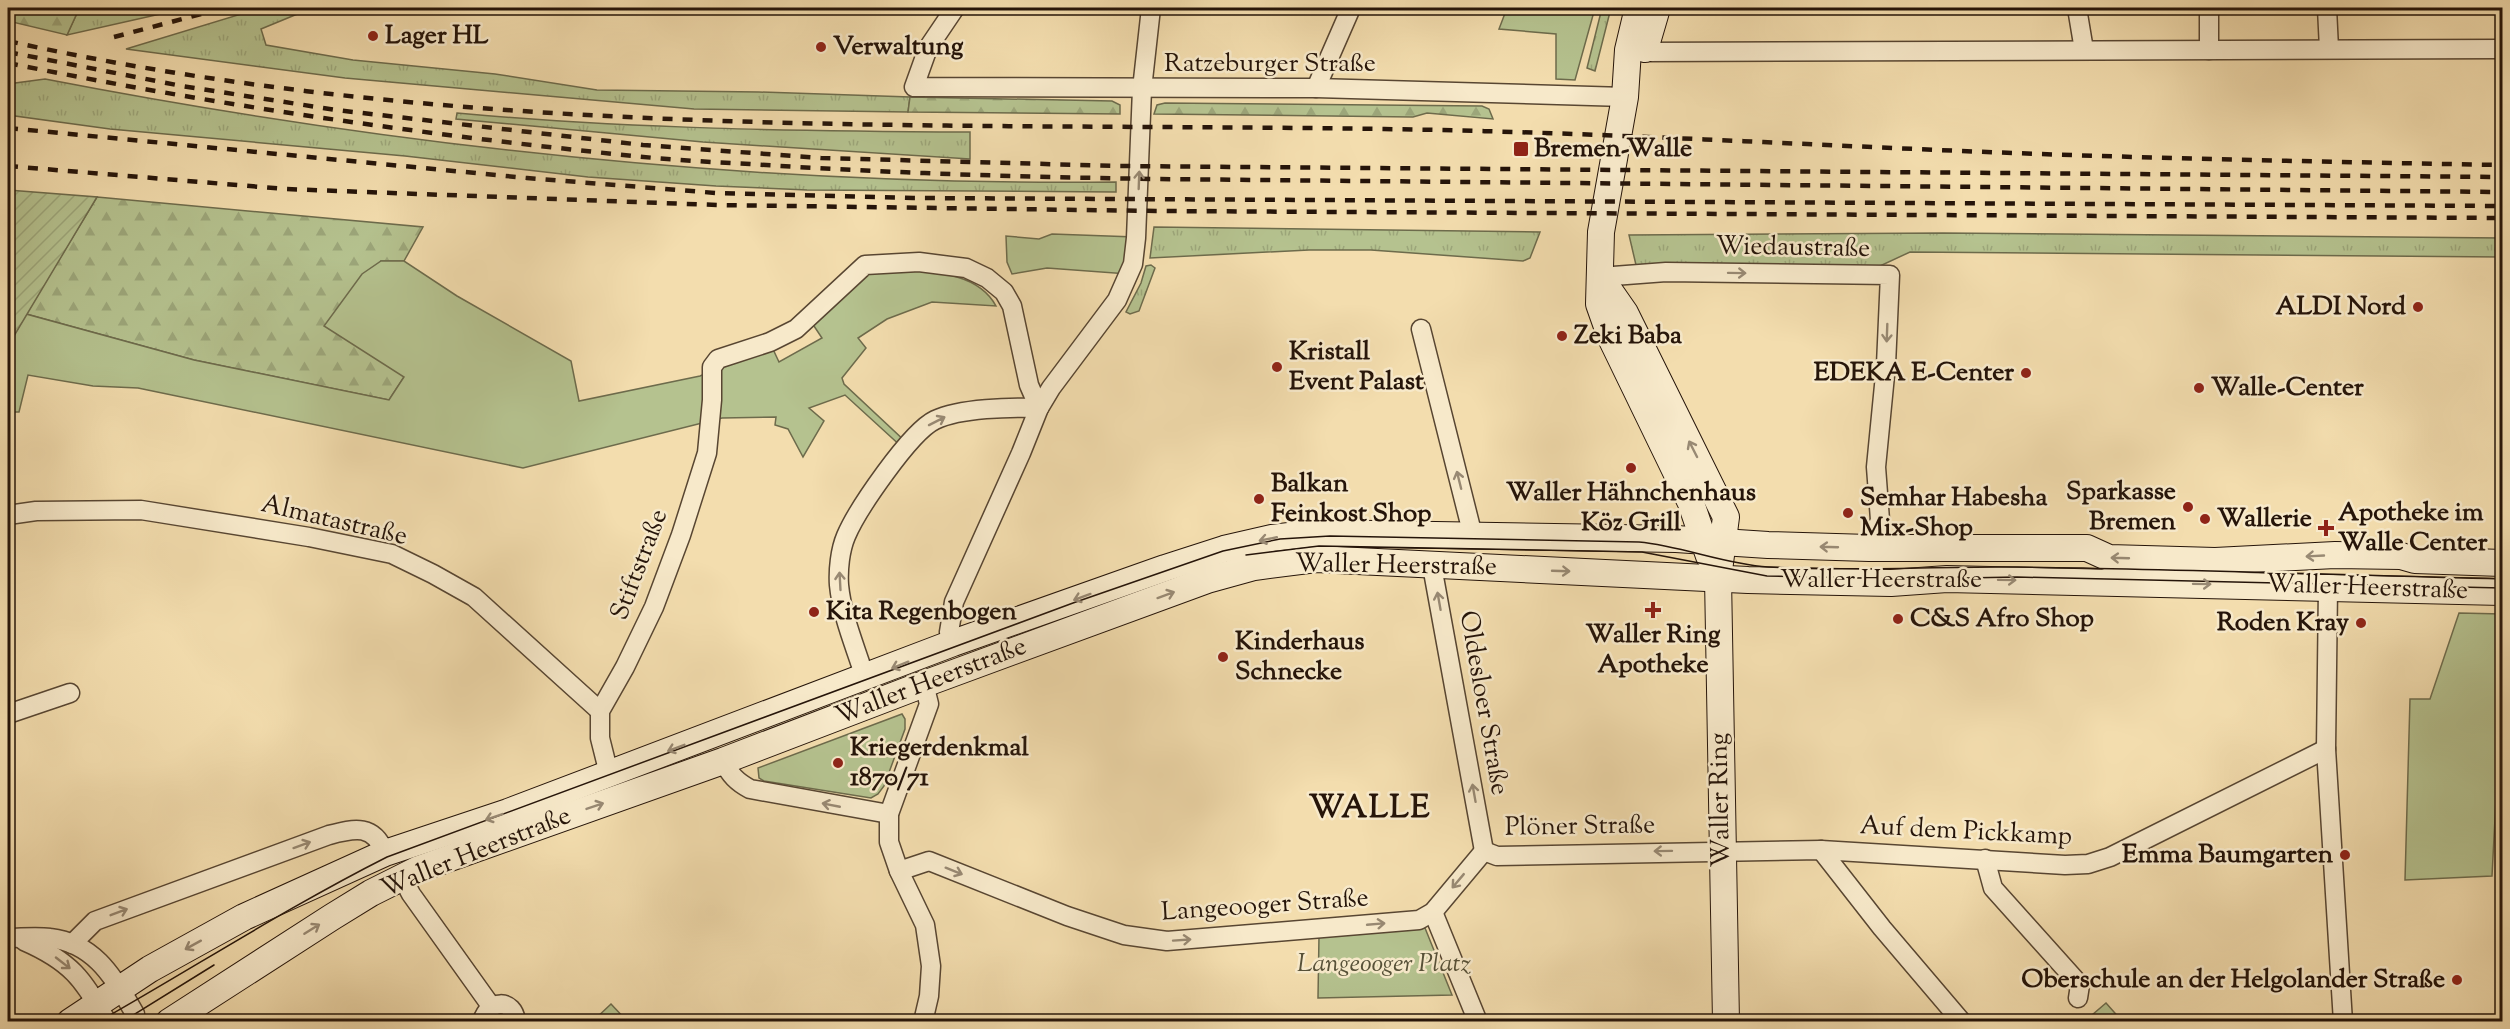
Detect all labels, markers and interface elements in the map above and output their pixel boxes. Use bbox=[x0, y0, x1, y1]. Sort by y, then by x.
place label: Lager HL bbox=[385, 18, 489, 55]
marker: Lager HL bbox=[366, 29, 380, 43]
place label: Verwaltung bbox=[833, 29, 964, 66]
marker: Verwaltung bbox=[814, 40, 828, 54]
street label: Ratzeburger Straße bbox=[1164, 46, 1376, 83]
place label: Bremen-Walle bbox=[1534, 131, 1692, 168]
marker: Bremen-Walle bbox=[1512, 140, 1530, 158]
one-way arrow bbox=[1133, 170, 1144, 190]
street label: Wiedaustraße bbox=[1715, 228, 1871, 268]
one-way arrow bbox=[1727, 267, 1747, 279]
place label: ALDI Nord bbox=[2276, 289, 2406, 326]
marker: ALDI Nord bbox=[2411, 300, 2425, 314]
place label: Zeki Baba bbox=[1574, 318, 1682, 355]
one-way arrow bbox=[1882, 323, 1893, 343]
marker: Zeki Baba bbox=[1555, 329, 1569, 343]
place label: Kristall Event Palast bbox=[1289, 334, 1424, 401]
place label: EDEKA E-Center bbox=[1814, 355, 2014, 392]
marker: Kristall Event Palast bbox=[1270, 360, 1284, 374]
marker: EDEKA E-Center bbox=[2019, 366, 2033, 380]
place label: Walle-Center bbox=[2211, 370, 2364, 407]
marker: Walle-Center bbox=[2192, 381, 2206, 395]
one-way arrow bbox=[928, 415, 945, 427]
one-way arrow bbox=[1687, 441, 1699, 458]
marker: Waller Hähnchenhaus Köz Grill bbox=[1624, 461, 1638, 475]
place label: Balkan Feinkost Shop bbox=[1271, 466, 1431, 533]
one-way arrow bbox=[1452, 470, 1464, 489]
place label: Sparkasse Bremen bbox=[2066, 474, 2177, 541]
place label: Waller Hähnchenhaus Köz Grill bbox=[1506, 475, 1756, 542]
place label: Semhar Habesha Mix-Shop bbox=[1860, 480, 2047, 547]
street label: Almatastraße bbox=[257, 486, 411, 556]
marker: Balkan Feinkost Shop bbox=[1252, 492, 1266, 506]
place label: Apotheke im Walle Center bbox=[2338, 495, 2488, 562]
marker: Sparkasse Bremen bbox=[2181, 500, 2195, 514]
place label: Wallerie bbox=[2217, 501, 2312, 538]
street label: Stiftstraße bbox=[602, 504, 678, 626]
marker: Semhar Habesha Mix-Shop bbox=[1841, 506, 1855, 520]
marker: Wallerie bbox=[2198, 512, 2212, 526]
marker: Apotheke im Walle Center bbox=[2319, 521, 2333, 535]
one-way arrow bbox=[1259, 534, 1279, 545]
one-way arrow bbox=[1820, 541, 1840, 553]
street label: Waller Heerstraße bbox=[1295, 546, 1497, 586]
one-way arrow bbox=[2305, 550, 2325, 561]
one-way arrow bbox=[2110, 552, 2130, 564]
street label: Waller Heerstraße bbox=[1780, 562, 1982, 599]
one-way arrow bbox=[1551, 565, 1571, 576]
street label: Waller Heerstraße bbox=[2265, 566, 2469, 610]
one-way arrow bbox=[835, 572, 846, 592]
one-way arrow bbox=[1997, 574, 2017, 586]
one-way arrow bbox=[2191, 578, 2211, 590]
one-way arrow bbox=[1157, 589, 1175, 600]
one-way arrow bbox=[1433, 592, 1444, 612]
one-way arrow bbox=[1074, 593, 1092, 604]
place label: Kita Regenbogen bbox=[826, 594, 1017, 631]
place label: C&S Afro Shop bbox=[1910, 601, 2094, 638]
marker: Waller Ring Apotheke bbox=[1646, 603, 1660, 617]
marker: Kita Regenbogen bbox=[807, 605, 821, 619]
place label: Roden Kray bbox=[2217, 605, 2349, 642]
street label: Oldesloer Straße bbox=[1449, 608, 1517, 798]
marker: C&S Afro Shop bbox=[1891, 612, 1905, 626]
marker: Roden Kray bbox=[2354, 616, 2368, 630]
place label: Waller Ring Apotheke bbox=[1586, 617, 1721, 684]
place label: Kinderhaus Schnecke bbox=[1235, 624, 1365, 691]
street label: Waller Heerstraße bbox=[830, 628, 1032, 736]
marker: Kinderhaus Schnecke bbox=[1216, 650, 1230, 664]
one-way arrow bbox=[891, 660, 909, 671]
place label: Kriegerdenkmal 1870/71 bbox=[850, 730, 1029, 797]
street label: Waller Ring bbox=[1701, 732, 1741, 868]
one-way arrow bbox=[667, 743, 686, 754]
marker: Kriegerdenkmal 1870/71 bbox=[831, 756, 845, 770]
one-way arrow bbox=[1468, 784, 1479, 803]
district label: WALLE bbox=[1309, 786, 1431, 832]
street label: Waller Heerstraße bbox=[375, 798, 577, 908]
one-way arrow bbox=[822, 799, 841, 810]
one-way arrow bbox=[585, 800, 604, 811]
street label: Plöner Straße bbox=[1505, 807, 1655, 847]
street label: Auf dem Pickkamp bbox=[1859, 808, 2073, 856]
one-way arrow bbox=[485, 812, 504, 823]
place label: Emma Baumgarten bbox=[2122, 837, 2334, 874]
one-way arrow bbox=[292, 839, 311, 850]
one-way arrow bbox=[1653, 845, 1673, 857]
marker: Emma Baumgarten bbox=[2338, 848, 2352, 862]
one-way arrow bbox=[944, 866, 962, 877]
one-way arrow bbox=[1452, 873, 1465, 889]
street label: Langeooger Straße bbox=[1160, 880, 1370, 932]
one-way arrow bbox=[109, 905, 128, 916]
one-way arrow bbox=[1366, 918, 1386, 929]
one-way arrow bbox=[303, 923, 320, 935]
one-way arrow bbox=[1172, 934, 1191, 945]
one-way arrow bbox=[185, 939, 202, 951]
park label: Langeooger Platz bbox=[1297, 946, 1472, 983]
one-way arrow bbox=[55, 956, 71, 969]
place label: Oberschule an der Helgolander Straße bbox=[2021, 962, 2445, 999]
marker: Oberschule an der Helgolander Straße bbox=[2450, 973, 2464, 987]

